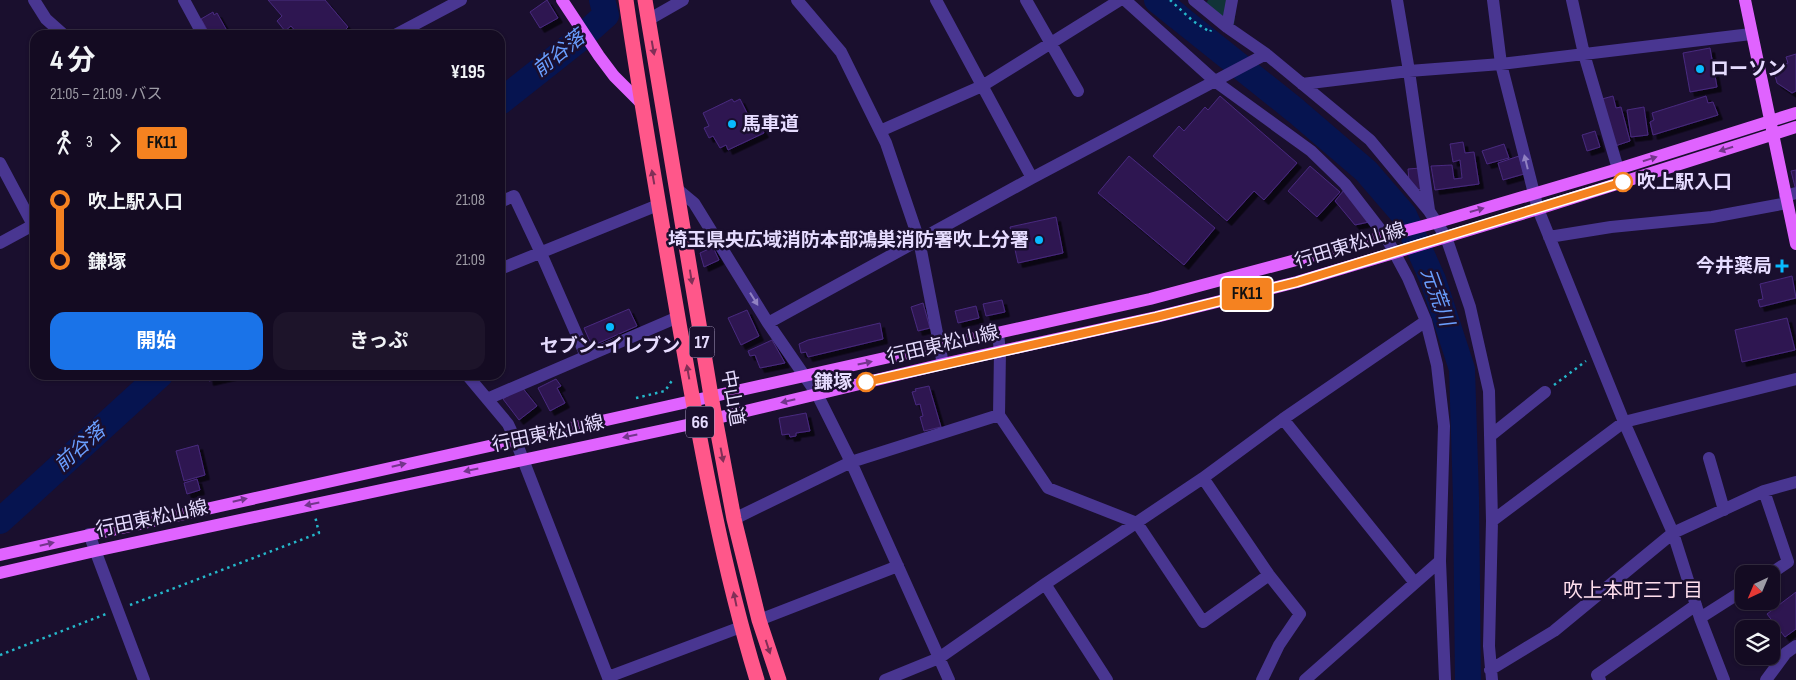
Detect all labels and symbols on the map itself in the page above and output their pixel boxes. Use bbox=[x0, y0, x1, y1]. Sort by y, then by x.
water label: 前谷落 bbox=[528, 24, 592, 82]
one-way arrow bbox=[650, 40, 658, 56]
place label: ローソン bbox=[1710, 58, 1786, 81]
marker: ローソン bbox=[1694, 63, 1706, 75]
place label: 馬車道 bbox=[742, 113, 799, 136]
marker: 馬車道 bbox=[726, 118, 738, 130]
one-way arrow bbox=[1719, 145, 1734, 153]
one-way arrow bbox=[1522, 154, 1530, 169]
one-way arrow bbox=[1642, 154, 1657, 162]
one-way arrow bbox=[649, 169, 657, 185]
place label: 吹上駅入口 bbox=[1637, 171, 1732, 194]
marker: 吹上駅入口 bbox=[1613, 172, 1633, 192]
one-way arrow bbox=[1470, 206, 1485, 214]
street label: 行田東松山線 bbox=[1292, 218, 1408, 274]
place label: 埼玉県央広域消防本部鴻巣消防署吹上分署 bbox=[668, 229, 1029, 252]
marker: 埼玉県央広域消防本部鴻巣消防署吹上分署 bbox=[1033, 234, 1045, 246]
place label: 今井薬局 bbox=[1696, 255, 1772, 278]
marker: 今井薬局 bbox=[1776, 260, 1788, 272]
water label: 元荒川 bbox=[1415, 265, 1459, 331]
one-way arrow bbox=[687, 270, 695, 286]
line badge: FK11 bbox=[1212, 278, 1282, 310]
one-way arrow bbox=[749, 293, 758, 306]
marker: セブン-イレブン bbox=[604, 321, 616, 333]
street label: 行田東松山線 bbox=[885, 321, 1001, 369]
road number: 17 bbox=[690, 327, 714, 358]
place label: セブン-イレブン bbox=[540, 335, 680, 358]
one-way arrow bbox=[858, 359, 873, 367]
one-way arrow bbox=[683, 363, 691, 379]
street label: 中山道 bbox=[716, 368, 748, 428]
place label: 鎌塚 bbox=[813, 371, 852, 394]
marker: 鎌塚 bbox=[856, 372, 876, 392]
one-way arrow bbox=[781, 397, 796, 405]
road number: 66 bbox=[686, 407, 714, 438]
street label: 行田東松山線 bbox=[490, 411, 606, 457]
water label: 前谷落 bbox=[50, 417, 113, 477]
one-way arrow bbox=[621, 433, 637, 441]
one-way arrow bbox=[718, 447, 726, 463]
one-way arrow bbox=[391, 461, 406, 469]
one-way arrow bbox=[463, 466, 478, 474]
street label: 行田東松山線 bbox=[94, 496, 210, 542]
one-way arrow bbox=[233, 496, 248, 504]
one-way arrow bbox=[305, 500, 320, 508]
one-way arrow bbox=[40, 540, 55, 548]
north arrow bbox=[1735, 565, 1780, 610]
district label: 吹上本町三丁目 bbox=[1563, 579, 1703, 603]
one-way arrow bbox=[731, 592, 739, 607]
one-way arrow bbox=[765, 639, 772, 654]

